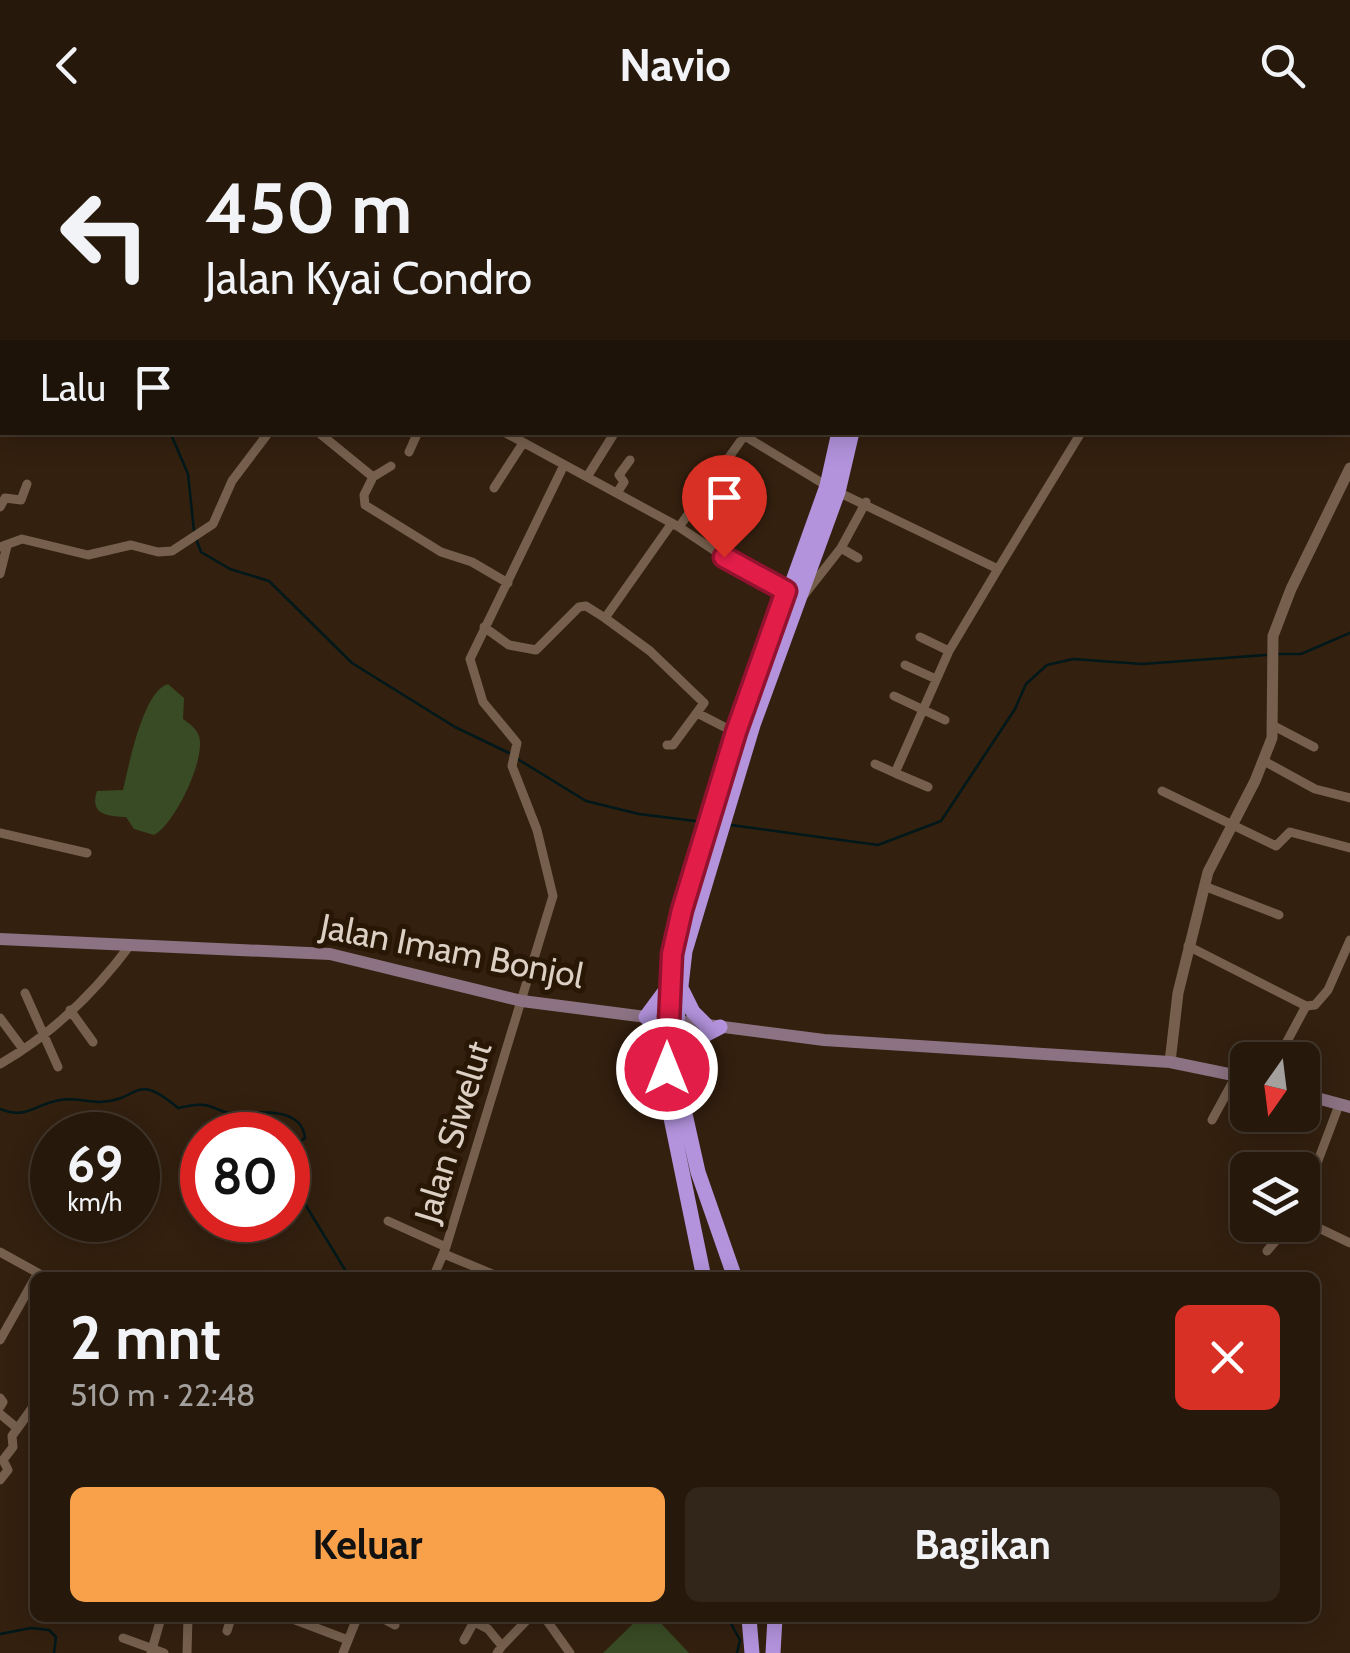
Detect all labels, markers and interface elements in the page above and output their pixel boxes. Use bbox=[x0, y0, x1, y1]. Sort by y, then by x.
icon: back bbox=[40, 38, 95, 93]
text: Navio bbox=[619, 38, 731, 92]
icon: search bbox=[1255, 38, 1310, 93]
text: 450 m bbox=[205, 165, 412, 251]
icon: left bbox=[40, 170, 170, 300]
text: Jalan Kyai Condro bbox=[205, 251, 532, 305]
icon: arrive bbox=[126, 360, 181, 415]
text: Lalu bbox=[40, 364, 106, 411]
pin bbox=[682, 455, 767, 558]
icon: arrive bbox=[697, 470, 752, 525]
street label: Jalan Imam Bonjol bbox=[316, 904, 588, 997]
position arrow bbox=[615, 1017, 719, 1121]
street label: Jalan Siwelut bbox=[404, 1036, 500, 1229]
north arrow bbox=[1230, 1042, 1320, 1132]
map controls bbox=[1230, 1042, 1320, 1242]
speed limit sign: 80 bbox=[180, 1112, 310, 1242]
text: 69 bbox=[67, 1134, 123, 1195]
button: layers bbox=[1230, 1152, 1320, 1242]
text: km/h bbox=[68, 1187, 122, 1217]
text: 2 mnt bbox=[70, 1301, 221, 1374]
button: close bbox=[1175, 1305, 1280, 1410]
text: 510 m · 22:48 bbox=[70, 1375, 255, 1414]
button: Keluar bbox=[70, 1487, 665, 1602]
button: Bagikan bbox=[685, 1487, 1280, 1602]

